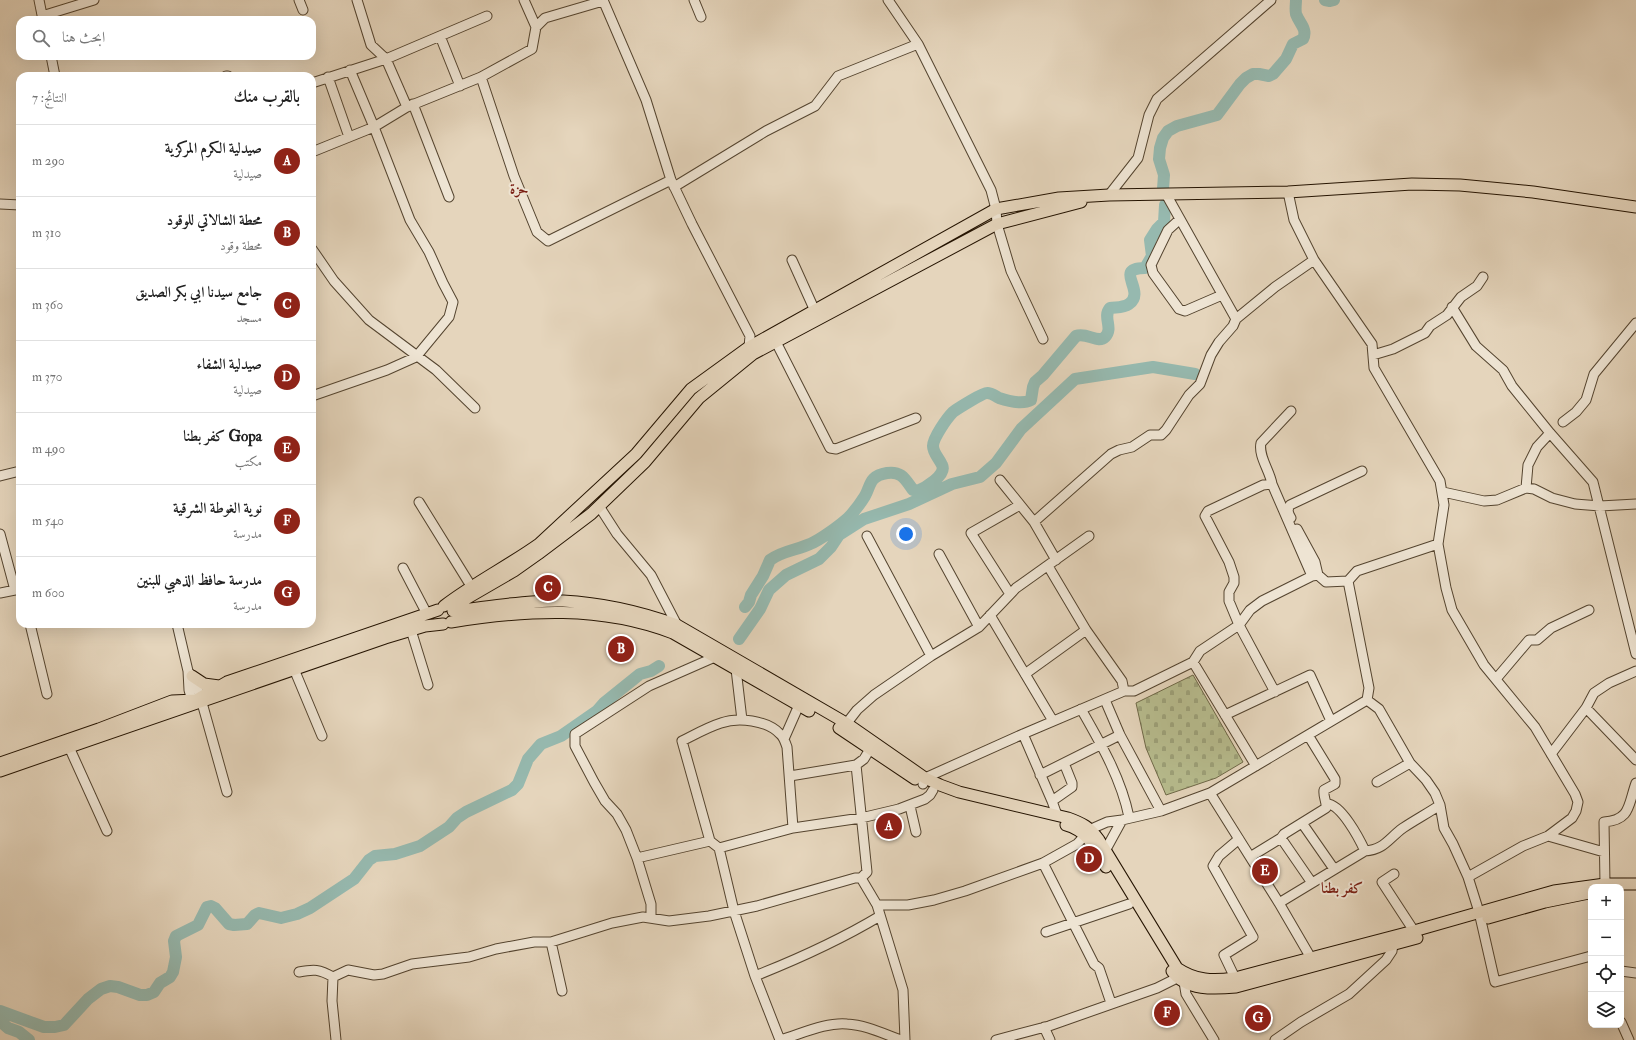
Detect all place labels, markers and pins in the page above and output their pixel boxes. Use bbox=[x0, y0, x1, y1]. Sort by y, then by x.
pin: C bbox=[535, 573, 561, 603]
pin: B bbox=[608, 634, 634, 664]
pin: A bbox=[876, 811, 902, 841]
pin: D bbox=[1076, 844, 1102, 874]
pin: E bbox=[1252, 856, 1278, 886]
pin: F bbox=[1154, 998, 1180, 1028]
pin: G bbox=[1245, 1003, 1271, 1033]

